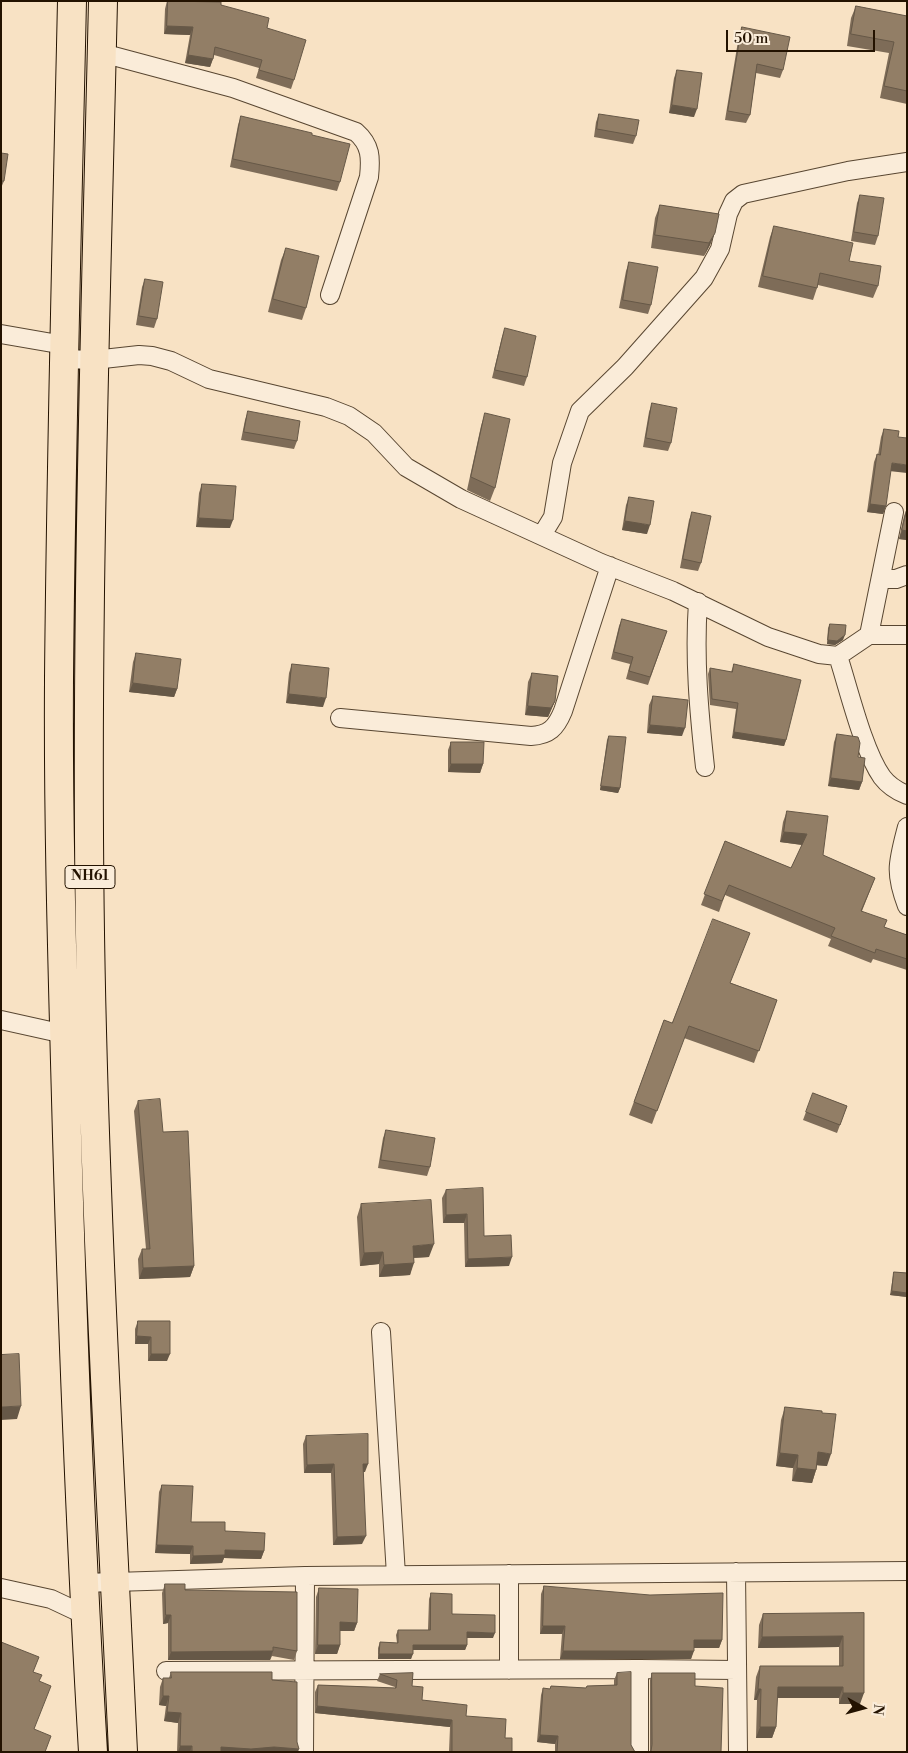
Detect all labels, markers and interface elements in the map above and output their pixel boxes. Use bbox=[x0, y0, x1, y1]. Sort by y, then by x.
scale bar bbox=[728, 20, 877, 52]
text: 50 m bbox=[734, 29, 768, 48]
road number: NH61 bbox=[65, 866, 115, 889]
north arrow bbox=[838, 1683, 888, 1733]
text: N bbox=[868, 1703, 887, 1716]

